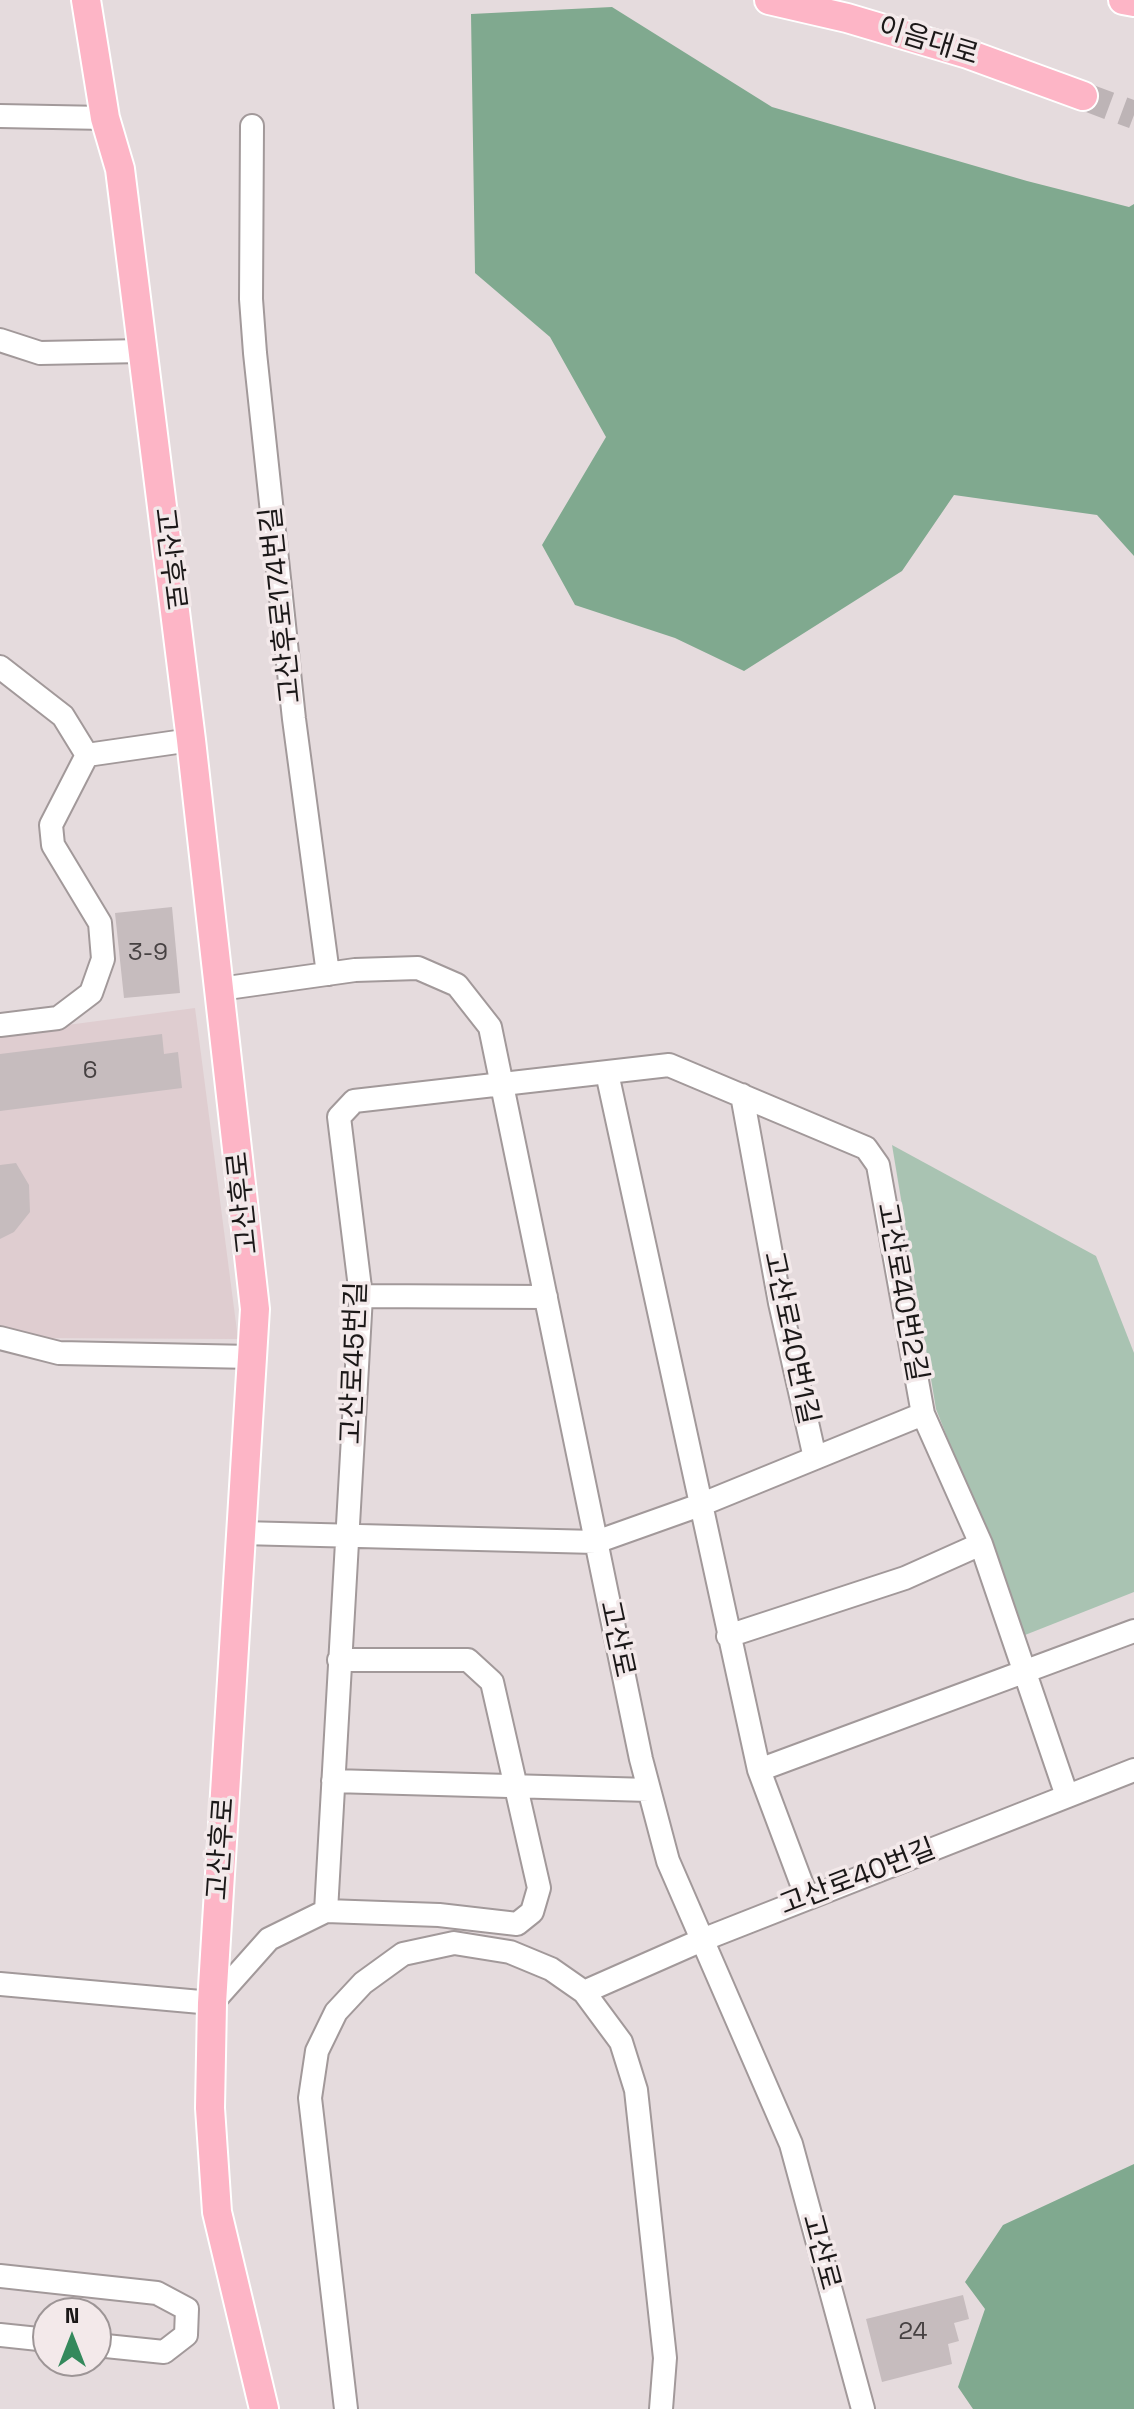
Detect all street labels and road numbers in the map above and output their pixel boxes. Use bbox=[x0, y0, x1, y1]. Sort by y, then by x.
street label: 이음대로 bbox=[874, 11, 982, 73]
street label: 고산후로174번길 bbox=[255, 505, 309, 705]
street label: 고산후로 bbox=[146, 506, 192, 612]
street label: 고산후로 bbox=[222, 1150, 266, 1256]
street label: 고산로40번2길 bbox=[869, 1200, 933, 1384]
street label: 고산로40번1길 bbox=[755, 1248, 825, 1428]
street label: 고산로45번길 bbox=[335, 1281, 375, 1445]
street label: 고산로 bbox=[592, 1598, 640, 1680]
street label: 고산후로 bbox=[202, 1796, 242, 1902]
street label: 고산로40번길 bbox=[775, 1833, 941, 1923]
street label: 고산로 bbox=[794, 2210, 846, 2294]

